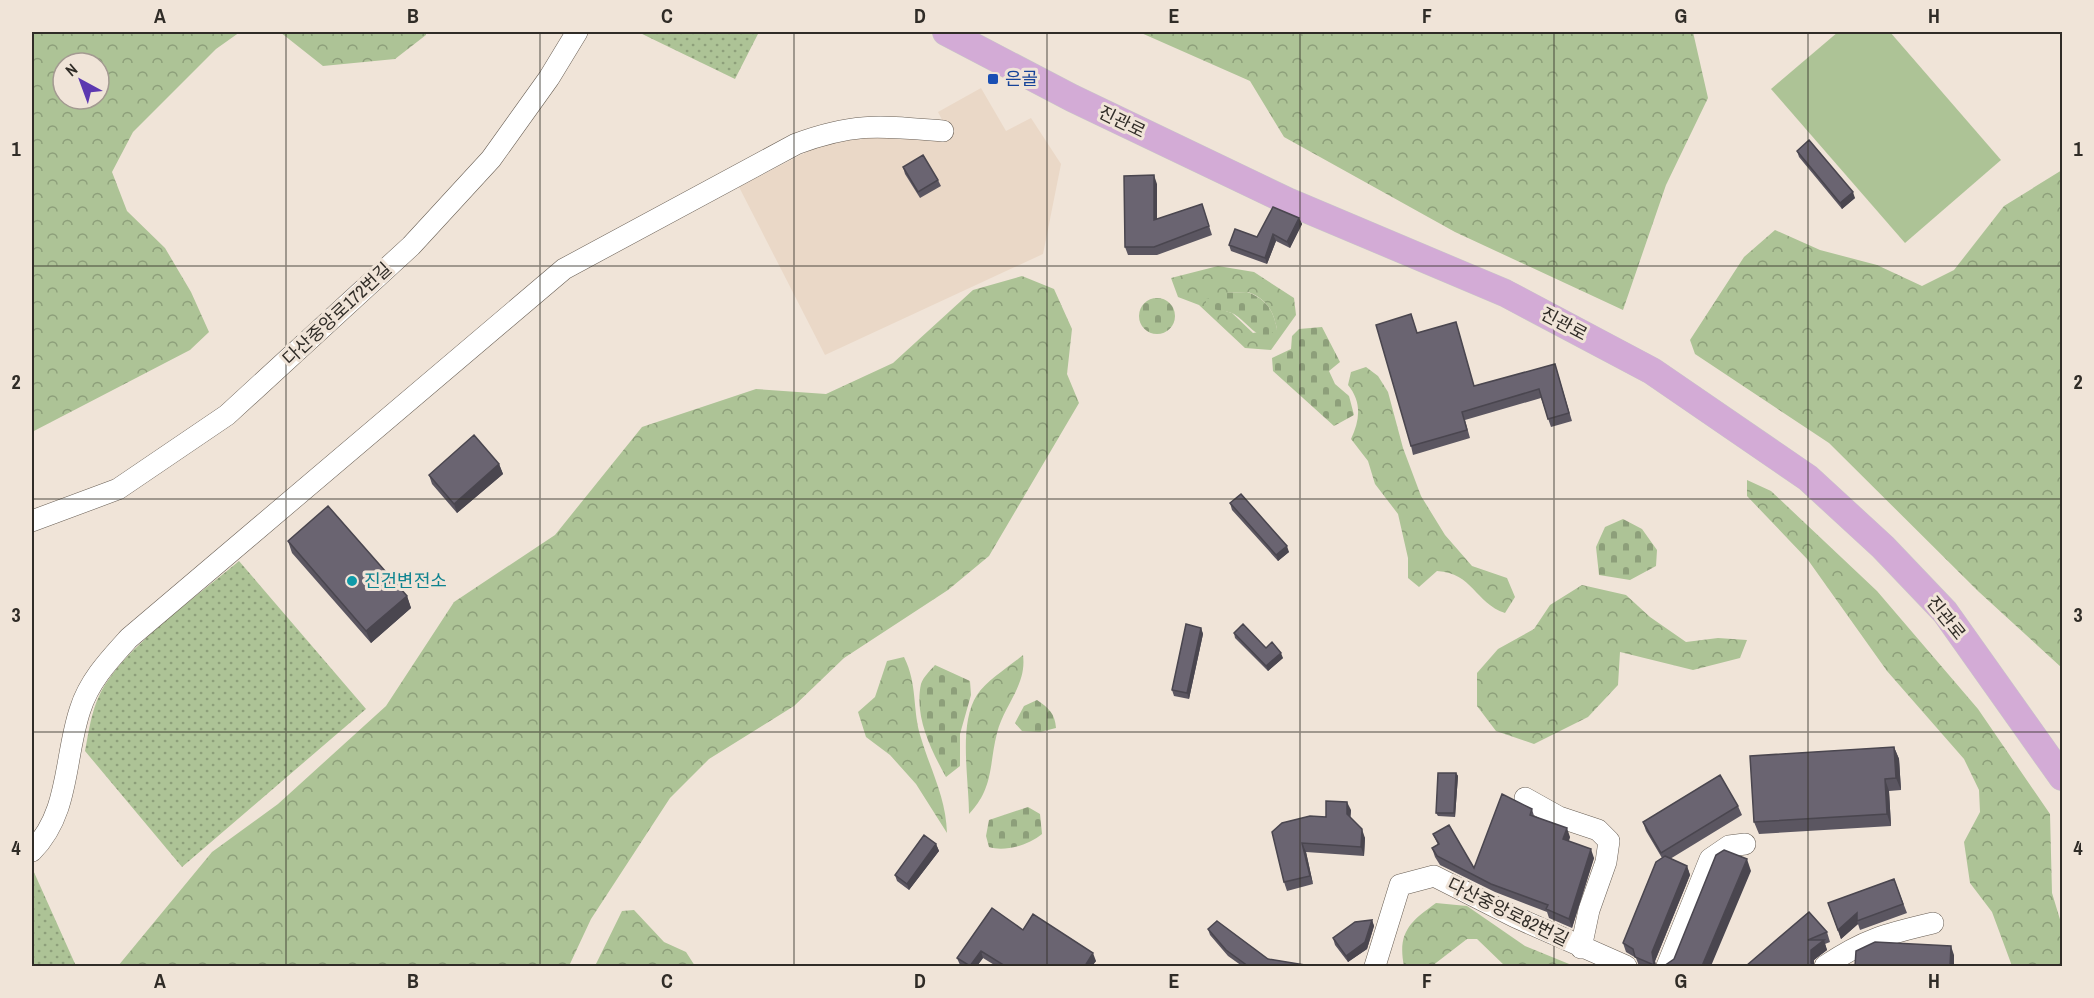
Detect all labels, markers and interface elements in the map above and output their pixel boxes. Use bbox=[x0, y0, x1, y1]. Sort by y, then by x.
text: A bbox=[154, 2, 166, 29]
text: B bbox=[407, 2, 419, 29]
text: C bbox=[661, 2, 673, 29]
text: D bbox=[914, 2, 926, 29]
text: E bbox=[1169, 2, 1180, 29]
text: F bbox=[1422, 2, 1432, 29]
text: G bbox=[1675, 2, 1687, 29]
text: H bbox=[1928, 2, 1940, 29]
north arrow bbox=[51, 51, 111, 111]
text: N bbox=[60, 58, 82, 81]
place label: 은골 bbox=[1005, 66, 1038, 91]
marker: 은골 bbox=[986, 72, 1000, 86]
street label: 진관로 bbox=[1094, 99, 1150, 144]
text: 1 bbox=[11, 135, 21, 162]
text: 1 bbox=[2073, 135, 2083, 162]
street label: 다산중앙로172번길 bbox=[277, 257, 397, 371]
street label: 진관로 bbox=[1536, 301, 1592, 346]
text: 2 bbox=[11, 368, 21, 395]
text: 2 bbox=[2073, 368, 2083, 395]
place label: 진건변전소 bbox=[364, 568, 447, 593]
marker: 진건변전소 bbox=[345, 574, 359, 588]
street label: 진관로 bbox=[1921, 591, 1972, 645]
text: 3 bbox=[11, 601, 21, 628]
text: 3 bbox=[2073, 601, 2083, 628]
text: 4 bbox=[11, 834, 21, 861]
text: 4 bbox=[2073, 834, 2083, 861]
street label: 다산중앙로82번길 bbox=[1443, 871, 1573, 952]
text: A bbox=[154, 967, 166, 994]
text: B bbox=[407, 967, 419, 994]
text: C bbox=[661, 967, 673, 994]
text: D bbox=[914, 967, 926, 994]
text: E bbox=[1169, 967, 1180, 994]
text: F bbox=[1422, 967, 1432, 994]
text: G bbox=[1675, 967, 1687, 994]
text: H bbox=[1928, 967, 1940, 994]

